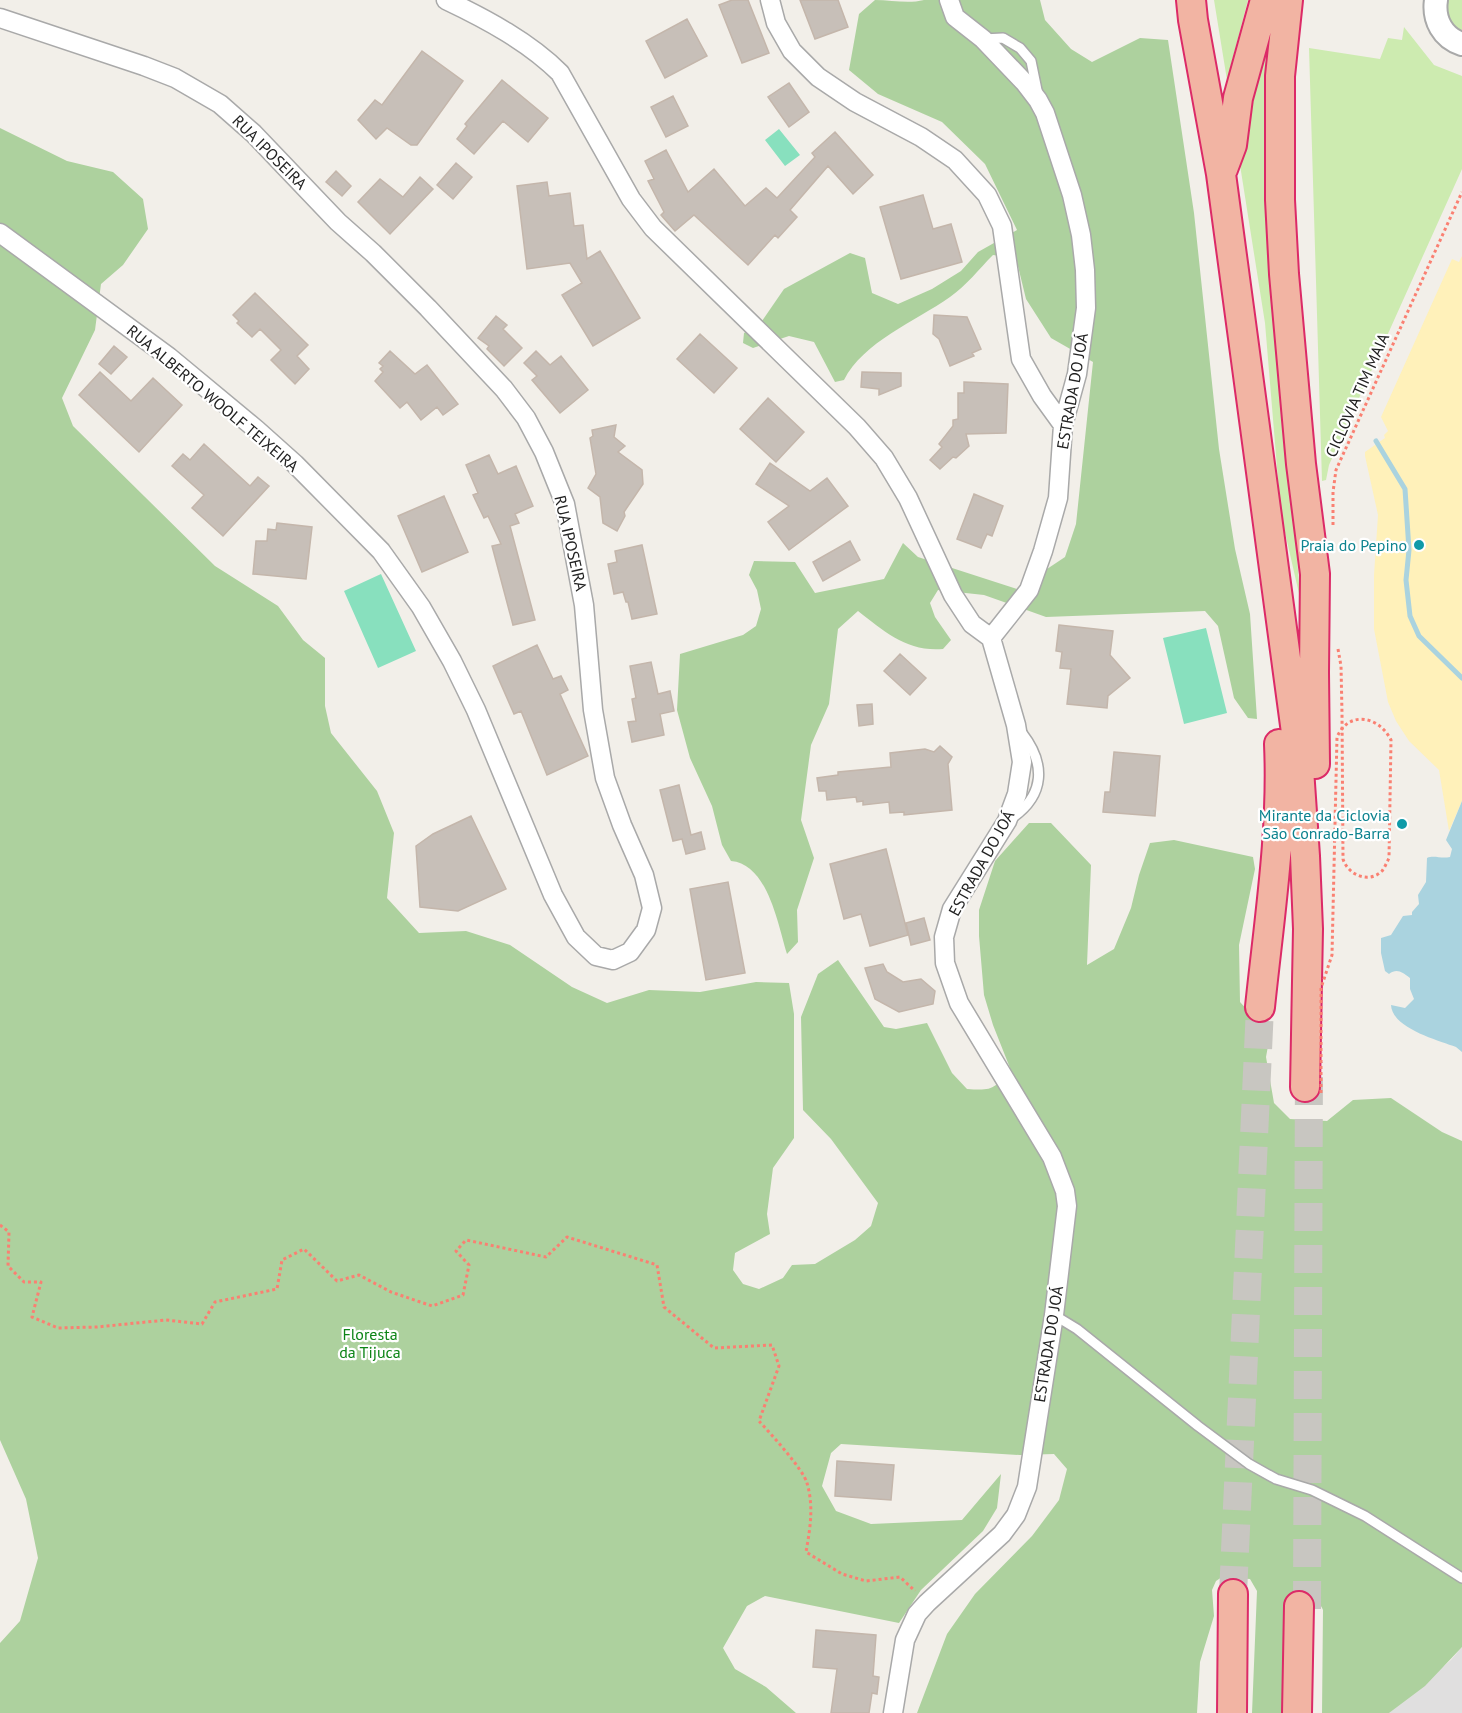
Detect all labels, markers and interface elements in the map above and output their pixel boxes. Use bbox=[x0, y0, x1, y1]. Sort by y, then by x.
street label: RUA IPOSEIRA bbox=[228, 110, 312, 194]
street label: RUA ALBERTO WOOLF TEIXEIRA bbox=[123, 320, 304, 476]
street label: CICLOVIA TIM MAIA bbox=[1321, 329, 1394, 460]
street label: ESTRADA DO JOÁ bbox=[1052, 331, 1092, 451]
street label: RUA IPOSEIRA bbox=[550, 493, 592, 593]
place label: Praia do Pepino bbox=[1301, 535, 1407, 555]
marker: Praia do Pepino bbox=[1412, 538, 1426, 552]
place label: Mirante da Ciclovia São Conrado-Barra bbox=[1259, 805, 1390, 843]
street label: ESTRADA DO JOÁ bbox=[944, 806, 1019, 919]
marker: Mirante da Ciclovia São Conrado-Barra bbox=[1395, 817, 1409, 831]
street label: ESTRADA DO JOÁ bbox=[1029, 1284, 1067, 1404]
park label: Floresta da Tijuca bbox=[339, 1324, 401, 1362]

